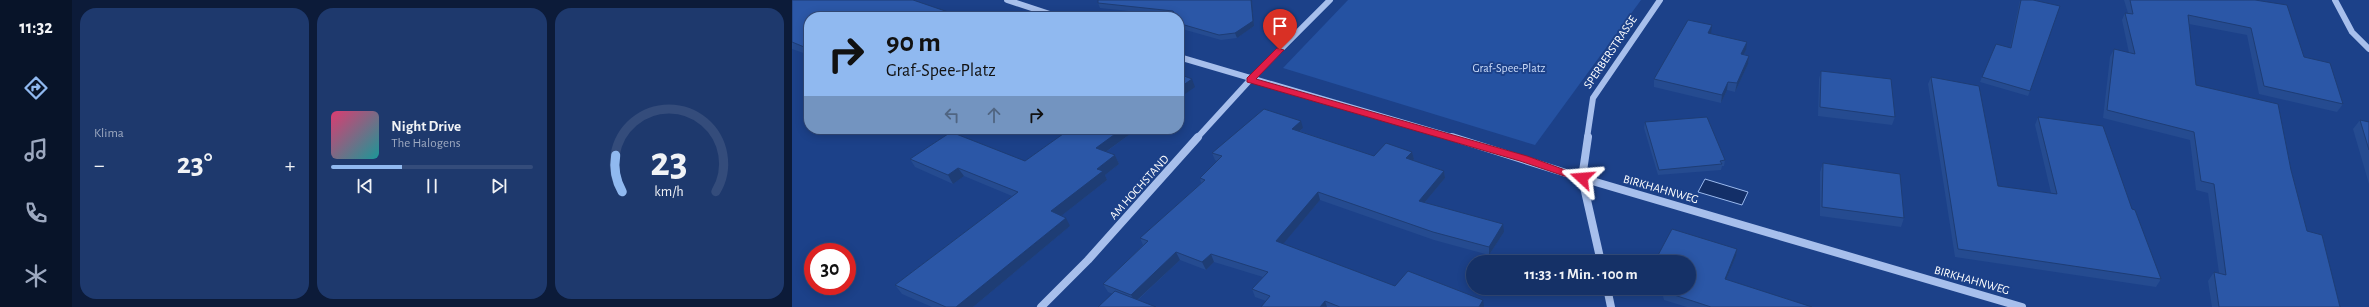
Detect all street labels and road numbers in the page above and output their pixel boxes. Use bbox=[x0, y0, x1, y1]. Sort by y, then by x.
street label: SPERBERSTRASSE bbox=[1581, 13, 1639, 91]
street label: AM HOCHSTAND bbox=[1107, 152, 1171, 222]
street label: BIRKHAHNWEG bbox=[1622, 173, 1700, 205]
street label: BIRKHAHNWEG bbox=[1933, 264, 2011, 296]

